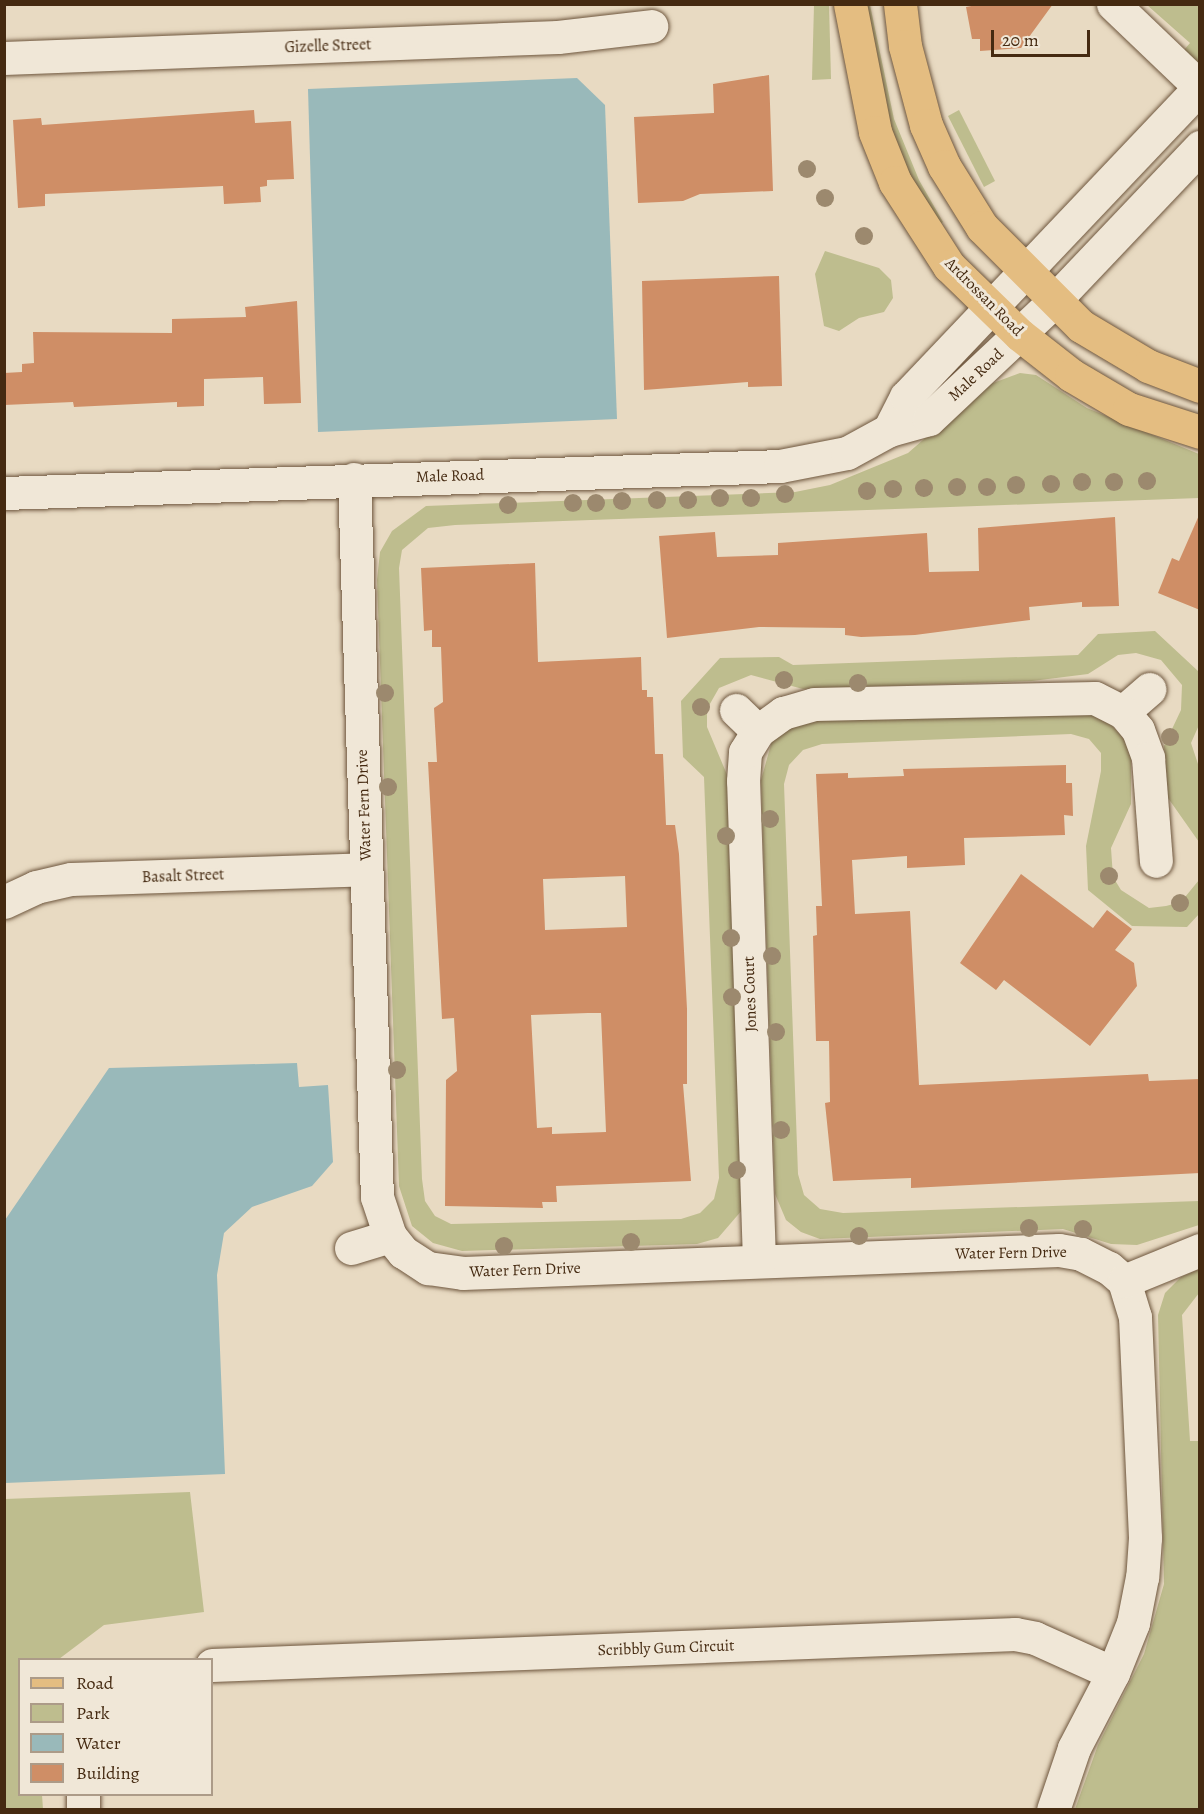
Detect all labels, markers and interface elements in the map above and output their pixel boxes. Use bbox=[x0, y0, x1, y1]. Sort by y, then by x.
scale bar bbox=[994, 18, 1093, 56]
text: 20 m bbox=[1002, 28, 1039, 52]
street label: Gizelle Street bbox=[284, 35, 372, 57]
street label: Ardrossan Road bbox=[941, 254, 1027, 340]
street label: Male Road bbox=[944, 345, 1008, 405]
street label: Male Road bbox=[415, 465, 485, 487]
street label: Water Fern Drive bbox=[352, 749, 376, 861]
street label: Basalt Street bbox=[141, 865, 225, 887]
street label: Jones Court bbox=[739, 956, 761, 1032]
street label: Water Fern Drive bbox=[955, 1242, 1067, 1264]
street label: Water Fern Drive bbox=[469, 1258, 581, 1282]
street label: Scribbly Gum Circuit bbox=[597, 1636, 735, 1660]
legend bbox=[18, 1658, 213, 1796]
text: Road bbox=[76, 1671, 113, 1695]
text: Park bbox=[76, 1701, 110, 1725]
text: Water bbox=[76, 1731, 121, 1755]
text: Building bbox=[76, 1761, 140, 1785]

